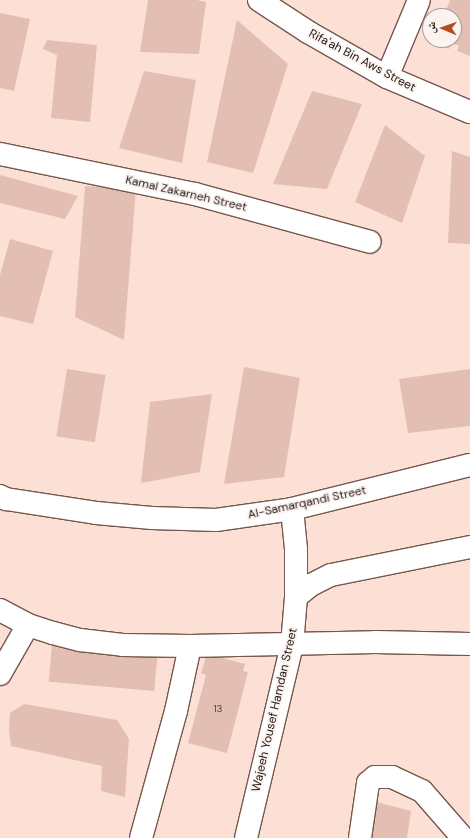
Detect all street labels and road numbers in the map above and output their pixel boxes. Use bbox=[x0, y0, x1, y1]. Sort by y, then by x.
street label: Rifa'ah Bin Aws Street bbox=[306, 27, 418, 95]
street label: Kamal Zakarneh Street bbox=[124, 173, 248, 215]
street label: Al-Samarqandi Street bbox=[247, 483, 367, 523]
street label: Wajeeh Yousef Hamdan Street bbox=[249, 627, 301, 793]

